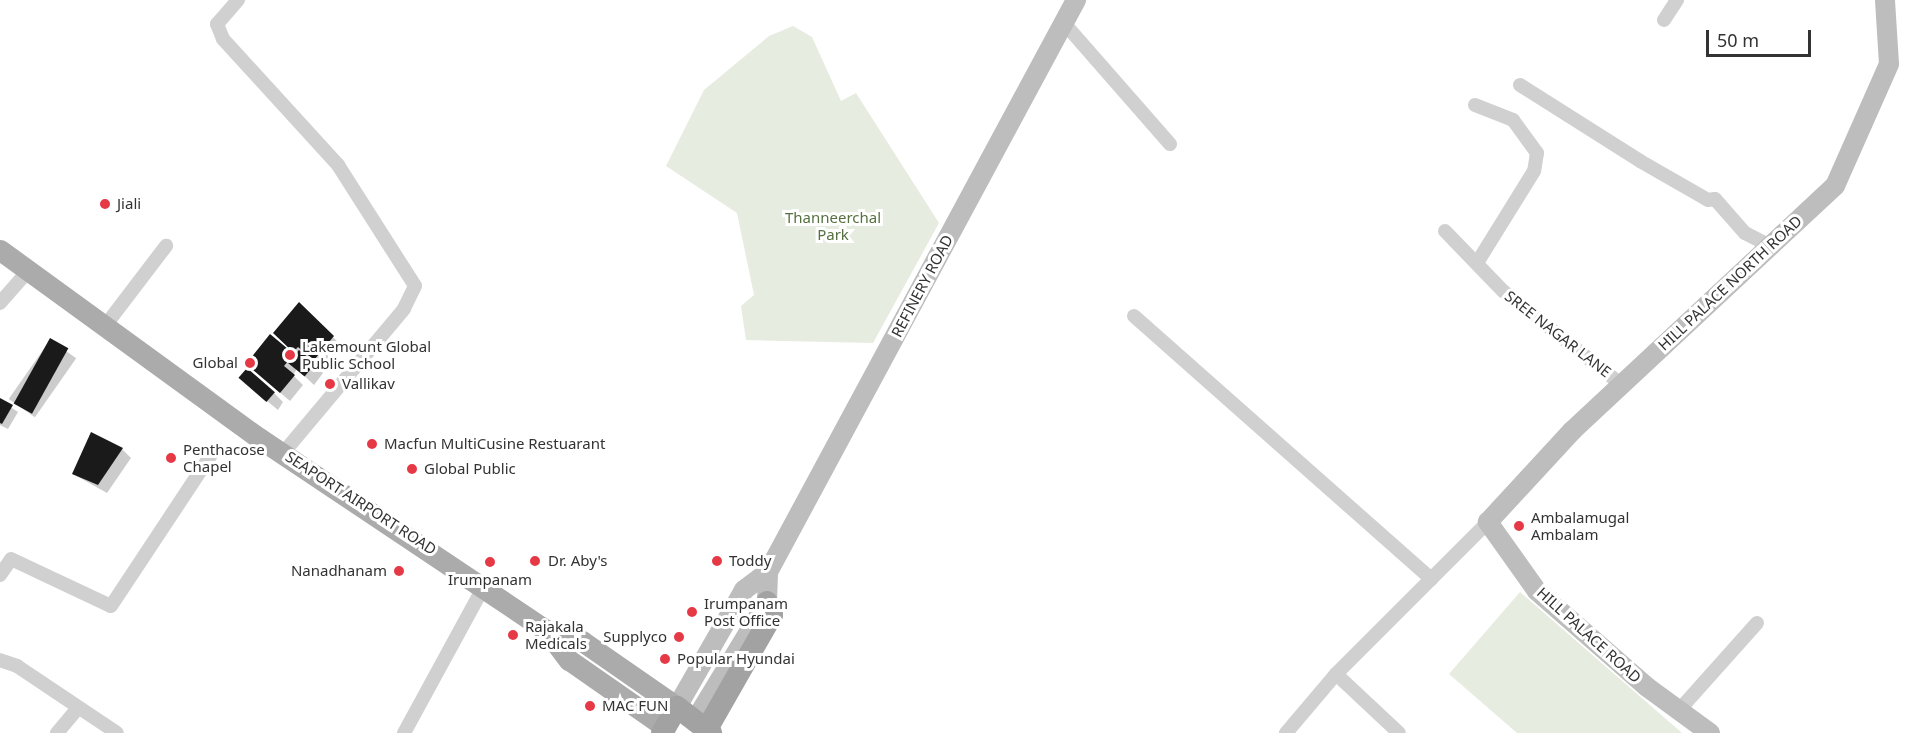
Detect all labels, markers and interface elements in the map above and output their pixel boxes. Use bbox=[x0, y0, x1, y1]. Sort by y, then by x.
scale bar bbox=[1709, 18, 1814, 56]
text: 50 m bbox=[1717, 28, 1759, 52]
place label: Jiali bbox=[117, 195, 141, 213]
marker: Jiali bbox=[98, 197, 112, 211]
park label: Thanneerchal Park bbox=[785, 208, 881, 243]
street label: HILL PALACE NORTH ROAD bbox=[1655, 212, 1805, 354]
street label: REFINERY ROAD bbox=[887, 232, 957, 340]
street label: SREE NAGAR LANE bbox=[1501, 287, 1615, 381]
place label: Lakemount Global Public School bbox=[302, 337, 431, 372]
marker: Lakemount Global Public School bbox=[283, 348, 297, 362]
place label: Global bbox=[193, 354, 238, 372]
marker: Global bbox=[243, 356, 257, 370]
place label: Vallikav bbox=[342, 375, 395, 393]
marker: Vallikav bbox=[323, 377, 337, 391]
place label: Macfun MultiCusine Restuarant bbox=[384, 435, 605, 453]
marker: Macfun MultiCusine Restuarant bbox=[365, 437, 379, 451]
place label: Penthacose Chapel bbox=[183, 440, 265, 475]
street label: SEAPORT AIRPORT ROAD bbox=[282, 447, 440, 559]
marker: Penthacose Chapel bbox=[164, 451, 178, 465]
place label: Global Public bbox=[424, 460, 516, 478]
marker: Global Public bbox=[405, 462, 419, 476]
place label: Ambalamugal Ambalam bbox=[1531, 508, 1629, 543]
marker: Ambalamugal Ambalam bbox=[1512, 519, 1526, 533]
marker: Dr. Aby's bbox=[526, 552, 544, 570]
place label: Dr. Aby's bbox=[548, 552, 608, 570]
place label: Toddy bbox=[729, 552, 771, 570]
marker: Toddy bbox=[710, 554, 724, 568]
marker: Irumpanam bbox=[483, 555, 497, 569]
place label: Nanadhanam bbox=[291, 562, 387, 580]
marker: Nanadhanam bbox=[392, 564, 406, 578]
place label: Irumpanam bbox=[448, 571, 532, 589]
street label: HILL PALACE ROAD bbox=[1533, 584, 1645, 686]
place label: Irumpanam Post Office bbox=[704, 594, 788, 629]
marker: Irumpanam Post Office bbox=[685, 605, 699, 619]
place label: Rajakala Medicals bbox=[525, 617, 587, 652]
marker: Rajakala Medicals bbox=[506, 628, 520, 642]
place label: Supplyco bbox=[603, 628, 667, 646]
marker: Supplyco bbox=[672, 630, 686, 644]
place label: Popular Hyundai bbox=[677, 650, 795, 668]
marker: Popular Hyundai bbox=[658, 652, 672, 666]
place label: MAC FUN bbox=[602, 697, 668, 715]
marker: MAC FUN bbox=[583, 699, 597, 713]

